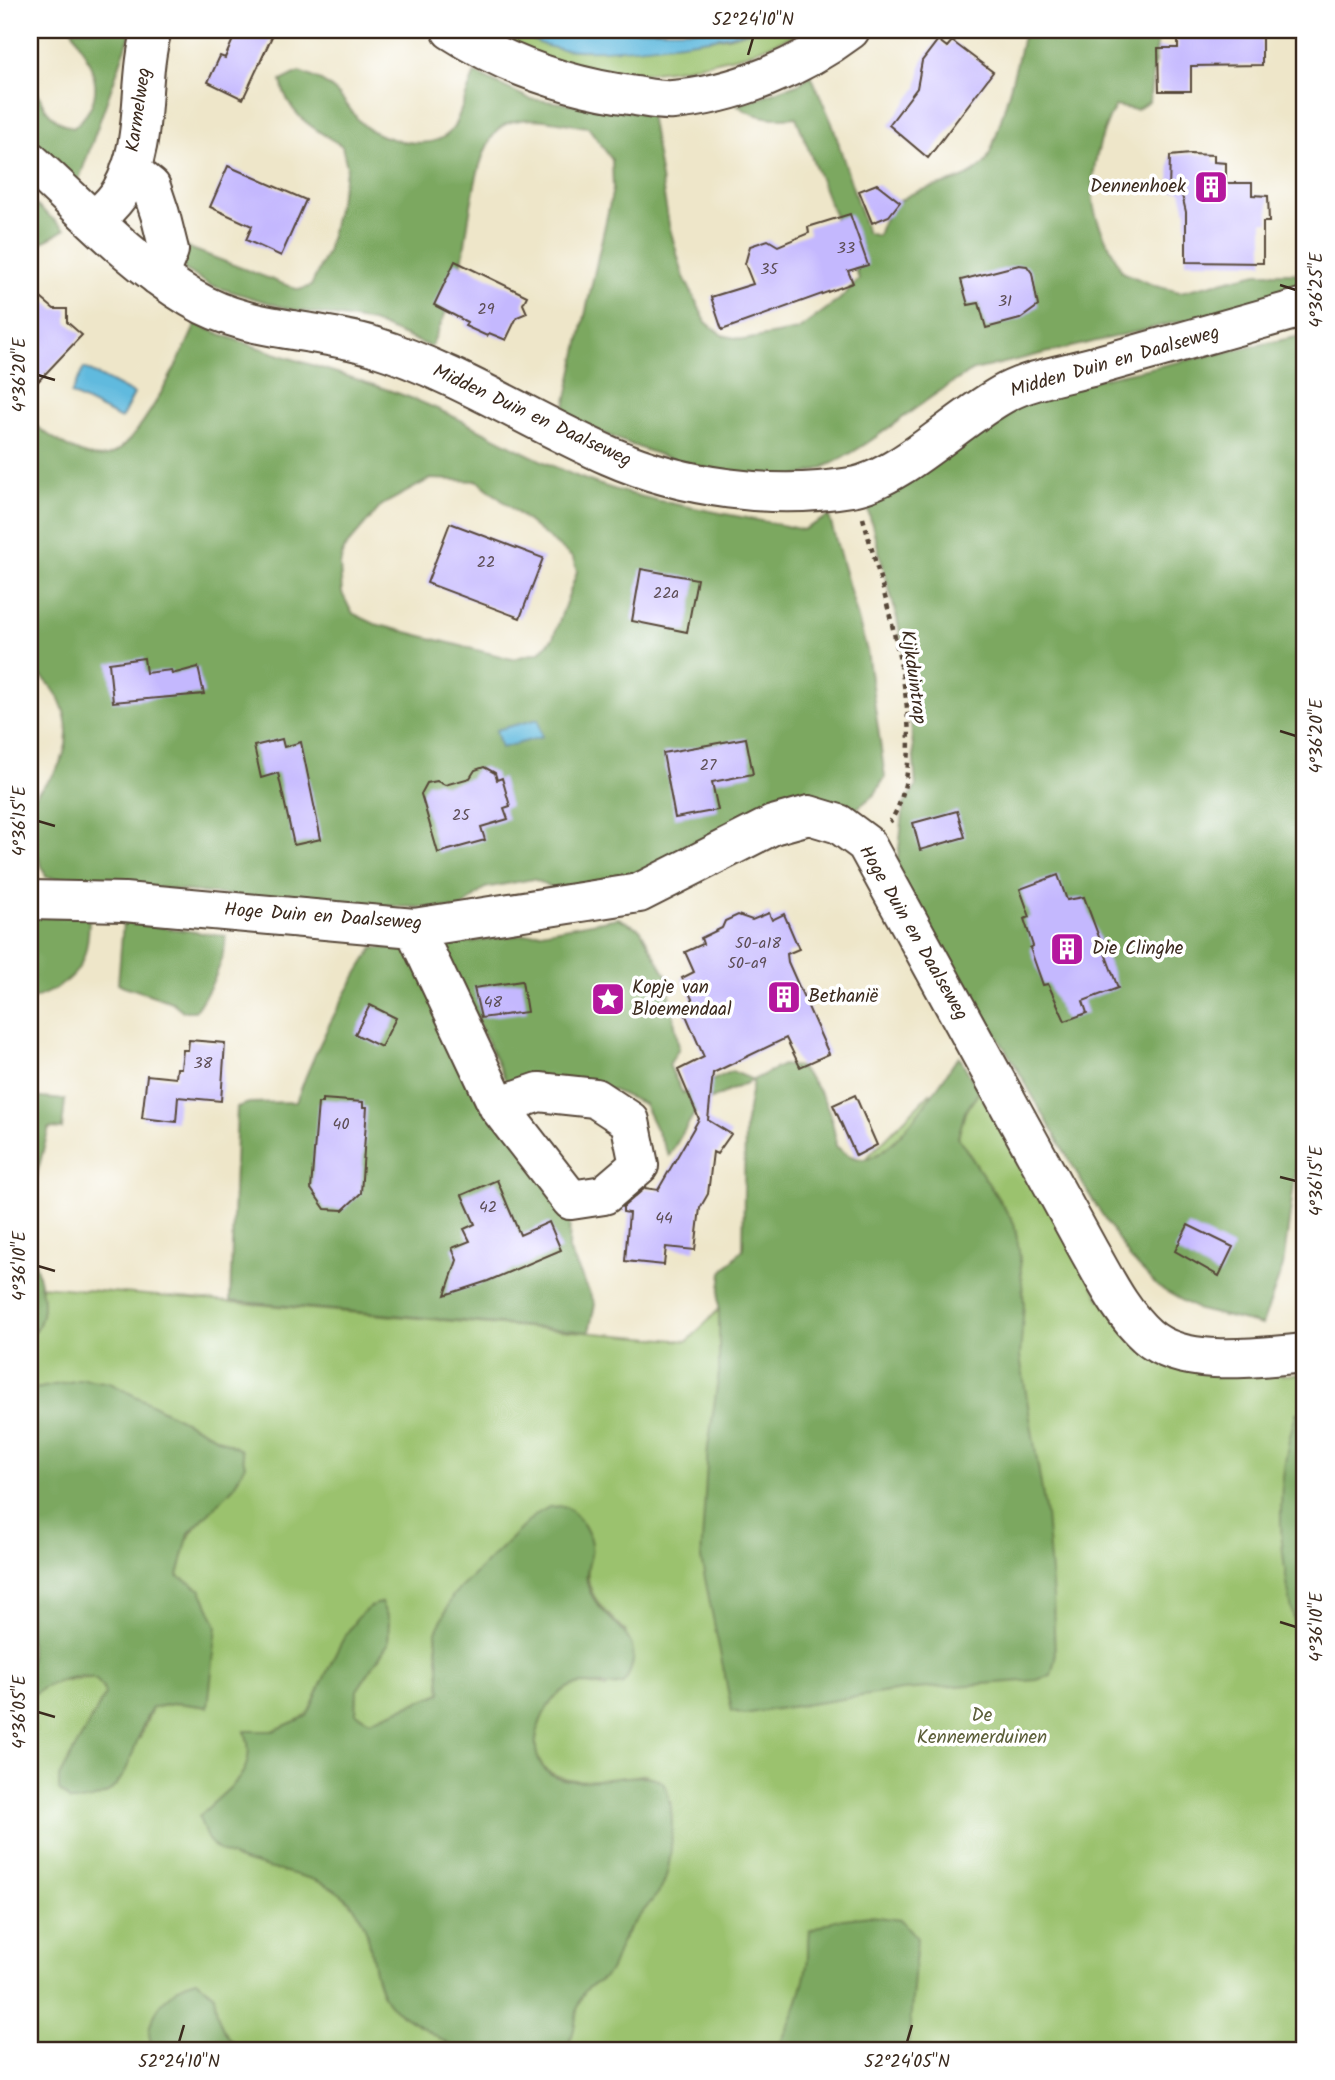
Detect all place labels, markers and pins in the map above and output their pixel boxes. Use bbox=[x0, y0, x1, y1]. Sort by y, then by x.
building icon: Dennenhoek bbox=[1192, 168, 1230, 206]
place label: Dennenhoek bbox=[1090, 172, 1186, 202]
building icon: Die Clinghe bbox=[1048, 930, 1086, 968]
place label: Die Clinghe bbox=[1092, 934, 1184, 964]
place label: Kopje van Bloemendaal bbox=[632, 973, 732, 1025]
building icon: Bethanië bbox=[765, 978, 803, 1016]
place icon: Kopje van Bloemendaal bbox=[589, 980, 627, 1018]
place label: Bethanië bbox=[808, 982, 879, 1012]

